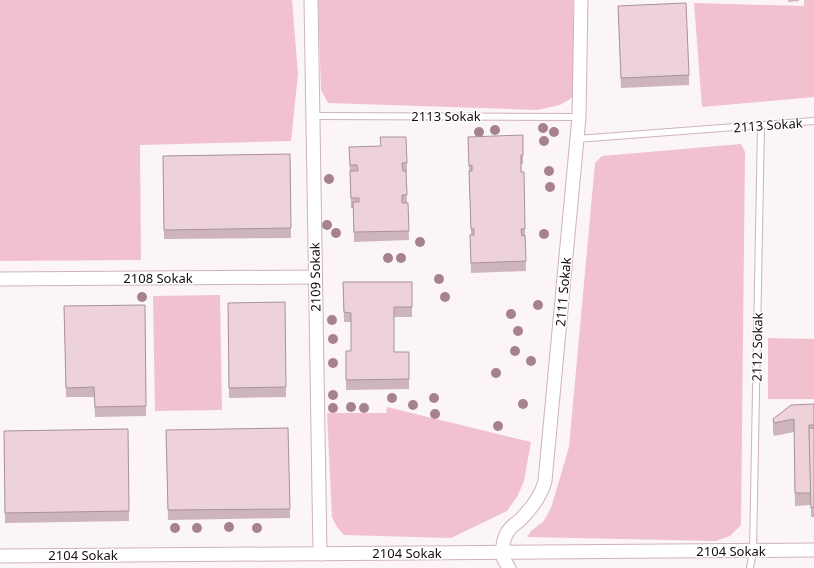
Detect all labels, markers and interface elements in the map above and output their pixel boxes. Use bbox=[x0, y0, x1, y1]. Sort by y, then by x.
street label: 2113 Sokak bbox=[411, 107, 481, 125]
street label: 2113 Sokak bbox=[733, 114, 803, 136]
street label: 2109 Sokak bbox=[305, 242, 325, 312]
street label: 2111 Sokak bbox=[551, 257, 575, 327]
street label: 2108 Sokak bbox=[123, 269, 193, 287]
street label: 2112 Sokak bbox=[747, 312, 767, 382]
street label: 2104 Sokak bbox=[696, 542, 766, 560]
street label: 2104 Sokak bbox=[372, 544, 442, 562]
street label: 2104 Sokak bbox=[48, 546, 118, 564]

